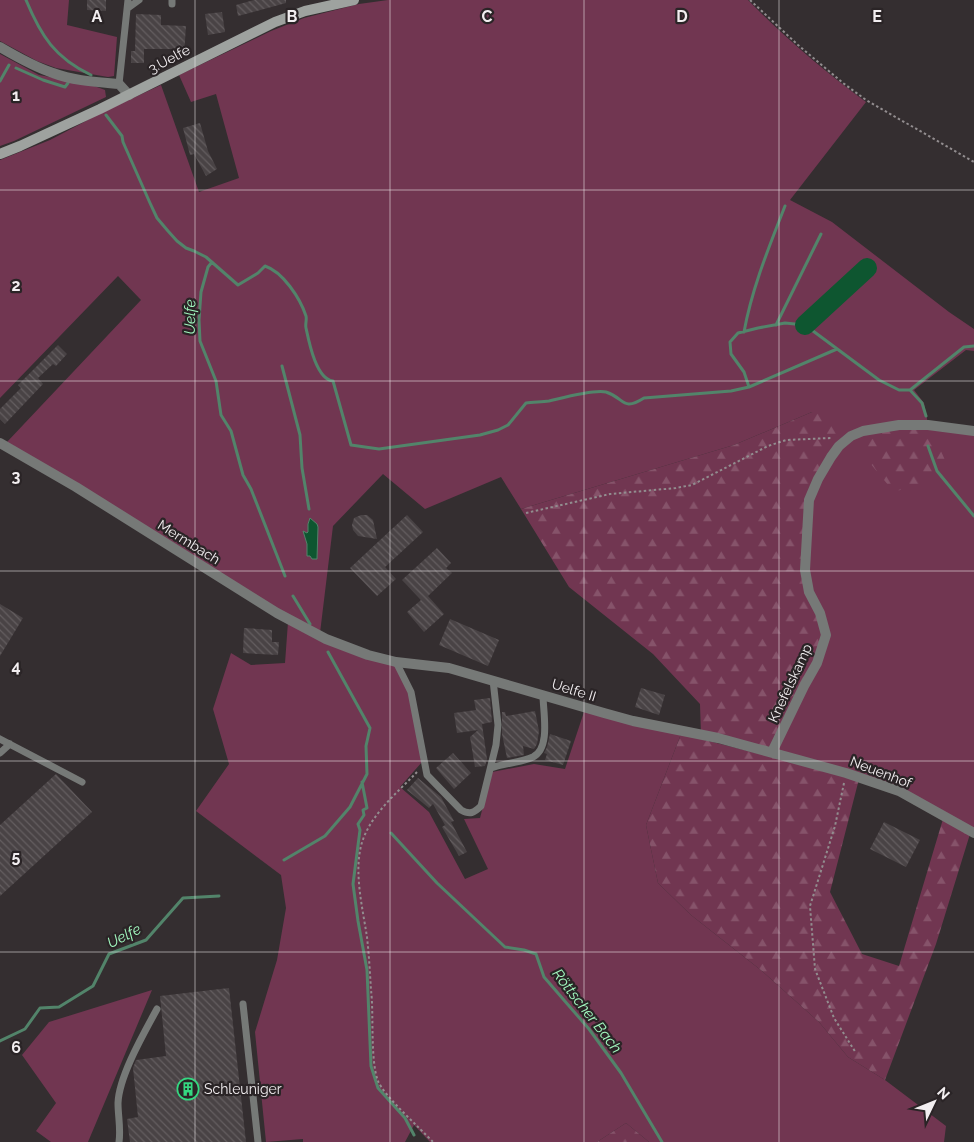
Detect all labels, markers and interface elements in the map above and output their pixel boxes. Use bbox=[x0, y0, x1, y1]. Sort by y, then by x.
text: A bbox=[92, 7, 103, 26]
text: B bbox=[287, 7, 298, 26]
text: C bbox=[482, 7, 493, 26]
text: D bbox=[676, 7, 688, 26]
text: E bbox=[872, 7, 882, 26]
street label: 3.Uelfe bbox=[145, 41, 193, 77]
text: 1 bbox=[12, 86, 20, 105]
text: 2 bbox=[11, 276, 21, 295]
water label: Uelfe bbox=[181, 299, 199, 335]
text: 3 bbox=[12, 467, 21, 486]
street label: Mermbach bbox=[155, 517, 223, 567]
street label: Knefelskamp bbox=[765, 641, 815, 725]
text: 4 bbox=[11, 657, 21, 676]
street label: Uelfe II bbox=[550, 676, 598, 704]
street label: Neuenhof bbox=[848, 753, 915, 792]
text: 5 bbox=[12, 847, 21, 866]
water label: Uelfe bbox=[104, 920, 144, 952]
water label: Röttscher Bach bbox=[548, 965, 626, 1057]
text: 6 bbox=[11, 1038, 21, 1057]
building icon: Schleuniger bbox=[176, 1077, 200, 1101]
north arrow bbox=[909, 1077, 959, 1127]
place label: Schleuniger bbox=[204, 1081, 282, 1097]
text: N bbox=[934, 1084, 953, 1102]

